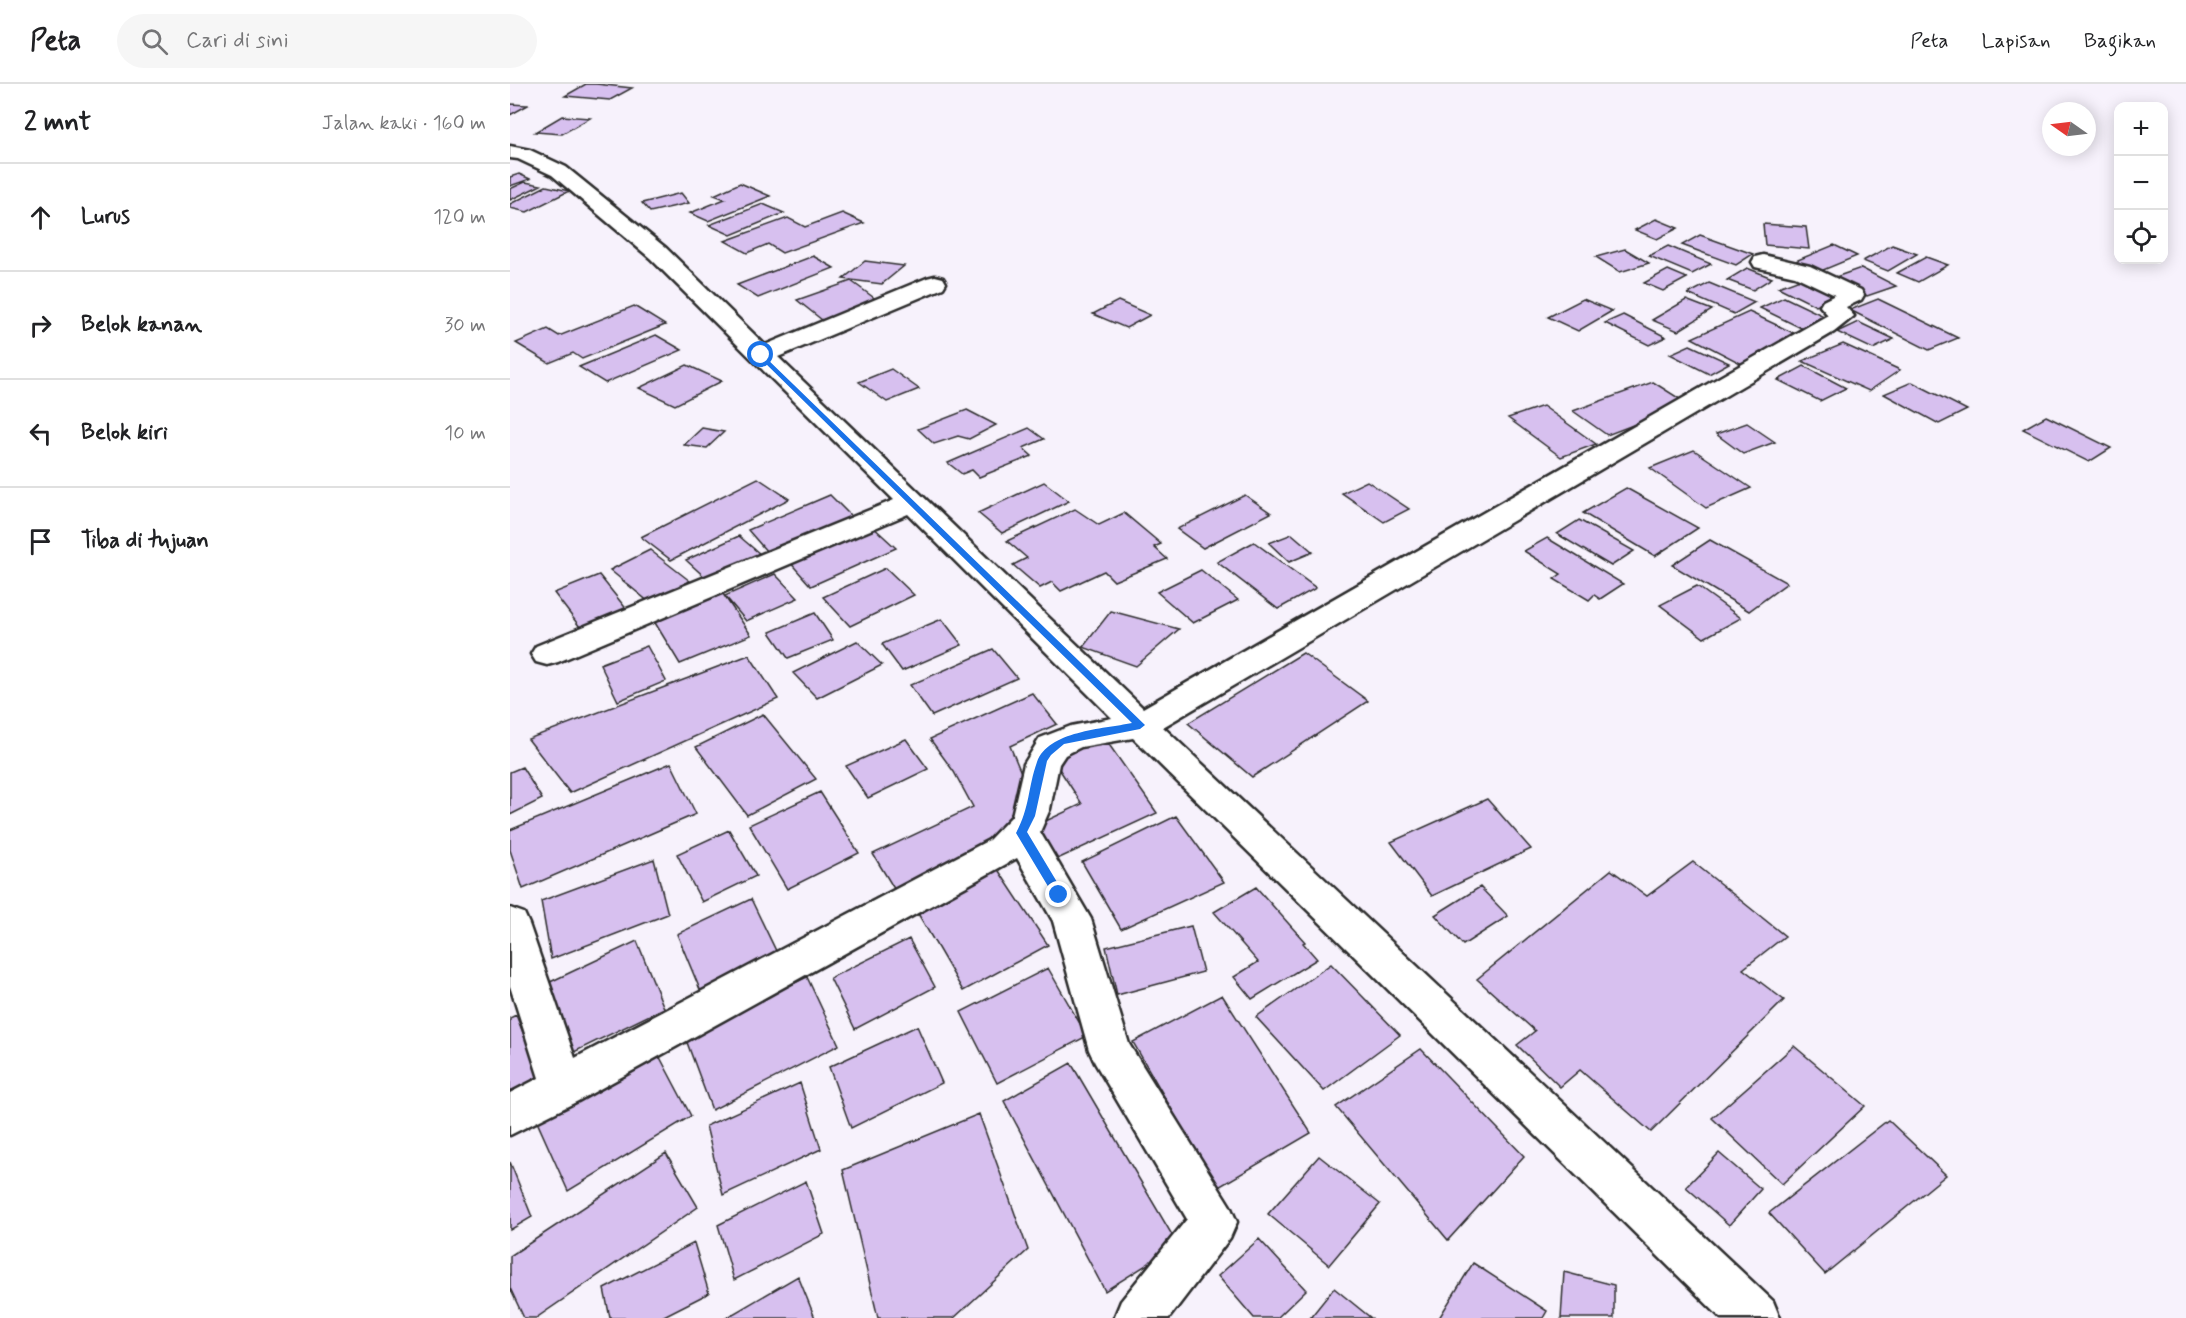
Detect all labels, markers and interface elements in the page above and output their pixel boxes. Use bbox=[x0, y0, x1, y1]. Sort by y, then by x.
search box bbox=[117, 14, 537, 68]
text: Peta bbox=[30, 23, 81, 60]
icon: search bbox=[138, 25, 171, 58]
text: Cari di sini bbox=[186, 27, 289, 55]
text: Peta bbox=[1910, 27, 1949, 55]
text: Lapisan bbox=[1982, 27, 2051, 55]
text: Bagikan bbox=[2084, 27, 2156, 55]
north arrow bbox=[2042, 102, 2096, 156]
map controls bbox=[2114, 102, 2168, 264]
button: + bbox=[2114, 102, 2168, 156]
text: 2 mnt bbox=[24, 106, 91, 140]
text: Jalan kaki · 160 m bbox=[322, 110, 486, 137]
button: − bbox=[2114, 156, 2168, 210]
icon: ahead bbox=[24, 201, 57, 234]
text: Lurus bbox=[81, 203, 130, 231]
text: 120 m bbox=[433, 204, 486, 231]
button: locate bbox=[2114, 210, 2168, 264]
icon: right bbox=[24, 309, 57, 342]
text: Belok kanan bbox=[81, 311, 202, 339]
text: 30 m bbox=[444, 312, 486, 339]
route start bbox=[747, 341, 773, 367]
icon: left bbox=[24, 417, 57, 450]
text: Belok kiri bbox=[81, 419, 168, 447]
text: 10 m bbox=[444, 420, 486, 447]
icon: arrive bbox=[24, 525, 57, 558]
text: Tiba di tujuan bbox=[81, 527, 209, 555]
route end bbox=[1045, 881, 1071, 907]

